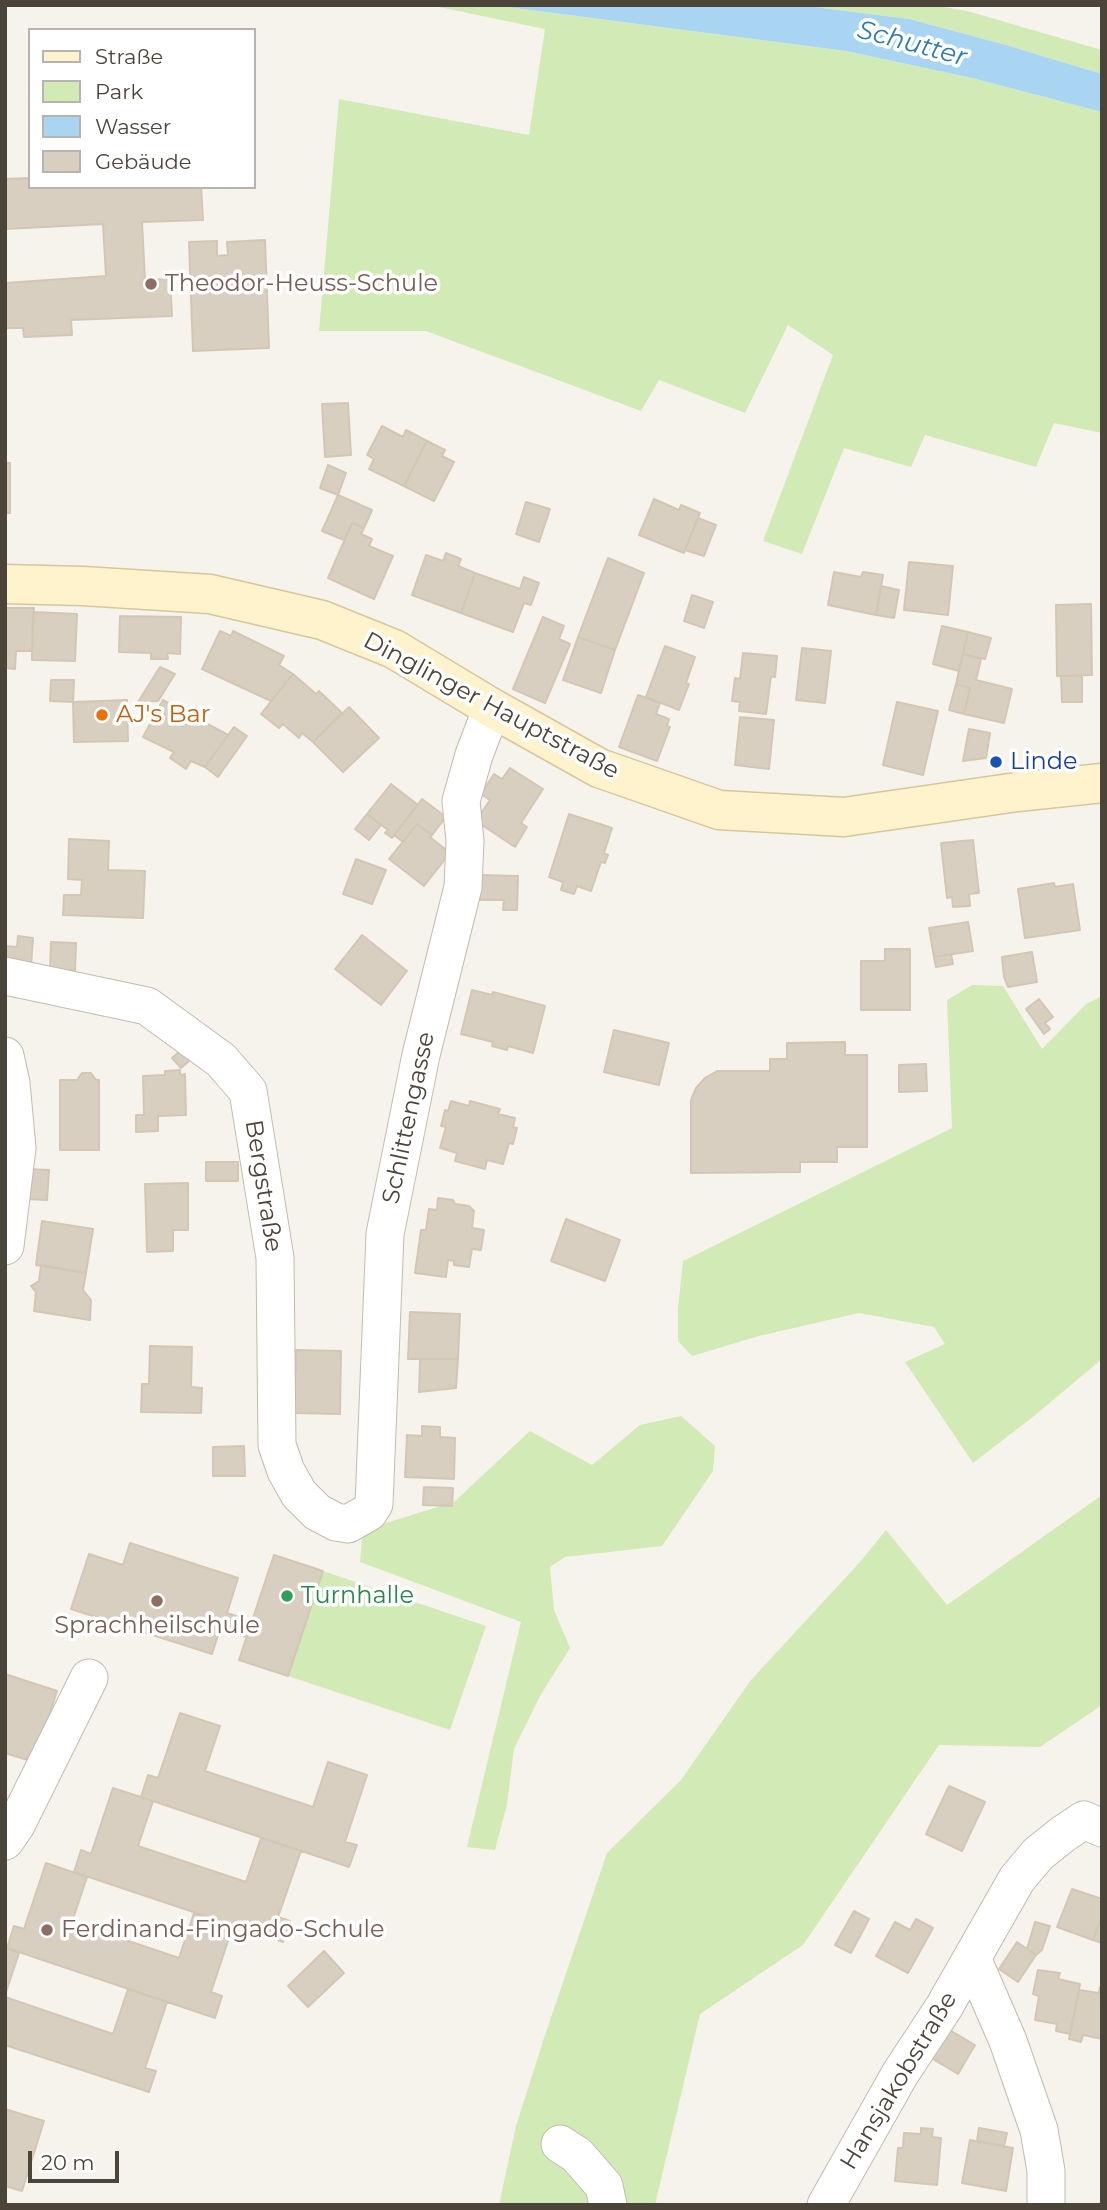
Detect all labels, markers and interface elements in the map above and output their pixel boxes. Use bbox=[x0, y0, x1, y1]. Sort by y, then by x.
water label: Schutter bbox=[854, 14, 970, 74]
legend bbox=[28, 28, 256, 189]
text: Straße bbox=[95, 44, 163, 69]
text: Park bbox=[95, 79, 143, 104]
text: Wasser bbox=[95, 114, 171, 139]
text: Gebäude bbox=[95, 149, 192, 174]
place label: Theodor-Heuss-Schule bbox=[165, 270, 438, 298]
marker: Theodor-Heuss-Schule bbox=[143, 276, 159, 292]
street label: Dinglinger Hauptstraße bbox=[358, 626, 624, 786]
place label: AJ's Bar bbox=[116, 701, 210, 729]
marker: AJ's Bar bbox=[94, 707, 110, 723]
place label: Linde bbox=[1010, 748, 1078, 776]
marker: Linde bbox=[988, 754, 1004, 770]
street label: Schlittengasse bbox=[377, 1029, 441, 1207]
street label: Bergstraße bbox=[238, 1118, 288, 1254]
place label: Turnhalle bbox=[301, 1582, 414, 1610]
marker: Turnhalle bbox=[279, 1588, 295, 1604]
marker: Sprachheilschule bbox=[149, 1593, 165, 1609]
place label: Sprachheilschule bbox=[54, 1612, 260, 1640]
place label: Ferdinand-Fingado-Schule bbox=[61, 1916, 385, 1944]
marker: Ferdinand-Fingado-Schule bbox=[39, 1922, 55, 1938]
street label: Hansjakobstraße bbox=[835, 1987, 963, 2175]
scale bar bbox=[32, 2136, 122, 2180]
text: 20 m bbox=[41, 2150, 95, 2175]

